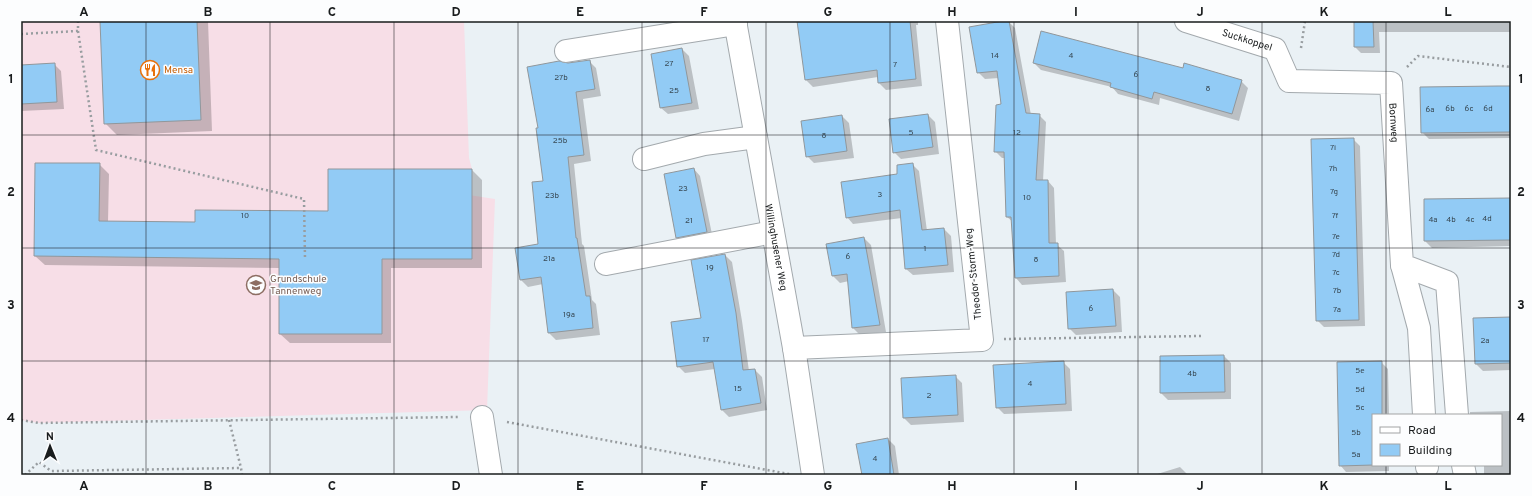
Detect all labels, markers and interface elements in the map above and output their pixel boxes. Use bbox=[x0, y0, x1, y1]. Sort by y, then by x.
text: A bbox=[79, 5, 89, 21]
text: B bbox=[204, 5, 213, 21]
text: C bbox=[328, 5, 336, 21]
text: D bbox=[451, 5, 461, 21]
text: E bbox=[576, 5, 584, 21]
text: F bbox=[700, 5, 708, 21]
text: G bbox=[824, 5, 833, 21]
text: H bbox=[947, 5, 957, 21]
text: I bbox=[1074, 5, 1078, 21]
text: J bbox=[1196, 5, 1204, 21]
text: K bbox=[1319, 5, 1329, 21]
text: L bbox=[1444, 5, 1452, 21]
street label: Suckkoppel bbox=[1220, 26, 1274, 54]
house number: 14 bbox=[991, 51, 999, 61]
house number: 4 bbox=[1069, 51, 1074, 61]
restaurant icon: Mensa bbox=[139, 59, 161, 81]
house number: 27 bbox=[665, 59, 674, 69]
house number: 7 bbox=[893, 60, 897, 70]
place label: Mensa bbox=[164, 64, 193, 77]
house number: 6 bbox=[1134, 70, 1139, 80]
text: 1 bbox=[8, 72, 14, 88]
text: 1 bbox=[1518, 72, 1524, 88]
house number: 27b bbox=[554, 73, 568, 83]
house number: 8 bbox=[1206, 84, 1211, 94]
house number: 25 bbox=[669, 86, 679, 96]
street label: Bornweg bbox=[1386, 102, 1401, 143]
house number: 6b bbox=[1445, 104, 1455, 114]
house number: 6c bbox=[1465, 104, 1473, 114]
house number: 6d bbox=[1483, 104, 1493, 114]
house number: 6a bbox=[1426, 105, 1434, 115]
house number: 5 bbox=[909, 128, 914, 138]
house number: 12 bbox=[1013, 128, 1021, 138]
house number: 8 bbox=[822, 131, 827, 141]
house number: 25b bbox=[553, 136, 568, 146]
house number: 7i bbox=[1330, 143, 1336, 153]
house number: 7h bbox=[1329, 164, 1337, 174]
house number: 23 bbox=[678, 184, 688, 194]
text: 2 bbox=[7, 185, 15, 201]
text: 2 bbox=[1517, 185, 1525, 201]
house number: 7g bbox=[1330, 187, 1338, 197]
house number: 3 bbox=[878, 190, 883, 200]
house number: 23b bbox=[545, 191, 560, 201]
house number: 10 bbox=[1023, 193, 1031, 203]
street label: Willinghusener Weg bbox=[762, 203, 790, 292]
house number: 10 bbox=[241, 211, 249, 221]
house number: 7f bbox=[1332, 211, 1339, 221]
house number: 4d bbox=[1482, 214, 1492, 224]
house number: 4a bbox=[1428, 215, 1438, 225]
house number: 4b bbox=[1446, 215, 1456, 225]
house number: 4c bbox=[1466, 215, 1474, 225]
house number: 21 bbox=[685, 216, 693, 226]
street label: Theodor-Storm-Weg bbox=[963, 227, 985, 321]
house number: 7e bbox=[1332, 232, 1340, 242]
house number: 1 bbox=[924, 244, 926, 254]
house number: 7d bbox=[1332, 250, 1340, 260]
house number: 6 bbox=[846, 252, 851, 262]
house number: 21a bbox=[543, 254, 555, 264]
house number: 8 bbox=[1034, 255, 1039, 265]
house number: 19 bbox=[706, 263, 714, 273]
house number: 7c bbox=[1332, 268, 1340, 278]
place label: Grundschule Tannenweg bbox=[270, 273, 327, 298]
school or university icon: Grundschule Tannenweg bbox=[245, 274, 267, 296]
house number: 7b bbox=[1333, 286, 1342, 296]
text: 3 bbox=[7, 298, 15, 314]
text: 3 bbox=[1517, 298, 1525, 314]
house number: 6 bbox=[1089, 304, 1094, 314]
house number: 7a bbox=[1333, 305, 1341, 315]
house number: 19a bbox=[563, 310, 575, 320]
house number: 17 bbox=[702, 335, 710, 345]
house number: 2a bbox=[1480, 336, 1490, 346]
house number: 5e bbox=[1355, 366, 1365, 376]
house number: 4b bbox=[1187, 369, 1197, 379]
house number: 4 bbox=[1028, 379, 1033, 389]
house number: 15 bbox=[734, 384, 742, 394]
house number: 5d bbox=[1355, 385, 1365, 395]
house number: 2 bbox=[927, 391, 932, 401]
house number: 5c bbox=[1356, 403, 1364, 413]
text: 4 bbox=[7, 411, 15, 427]
text: 4 bbox=[1517, 411, 1525, 427]
legend bbox=[1372, 414, 1502, 466]
text: Road bbox=[1408, 423, 1436, 439]
north arrow bbox=[30, 426, 70, 466]
house number: 5b bbox=[1351, 428, 1361, 438]
text: N bbox=[46, 430, 54, 444]
text: Building bbox=[1408, 443, 1452, 459]
house number: 5a bbox=[1351, 450, 1361, 460]
house number: 4 bbox=[873, 454, 878, 464]
text: A bbox=[79, 479, 89, 495]
text: B bbox=[204, 479, 213, 495]
text: C bbox=[328, 479, 336, 495]
text: D bbox=[451, 479, 461, 495]
text: E bbox=[576, 479, 584, 495]
text: F bbox=[700, 479, 708, 495]
text: G bbox=[824, 479, 833, 495]
text: H bbox=[947, 479, 957, 495]
text: I bbox=[1074, 479, 1078, 495]
text: J bbox=[1196, 479, 1204, 495]
text: K bbox=[1319, 479, 1329, 495]
text: L bbox=[1444, 479, 1452, 495]

